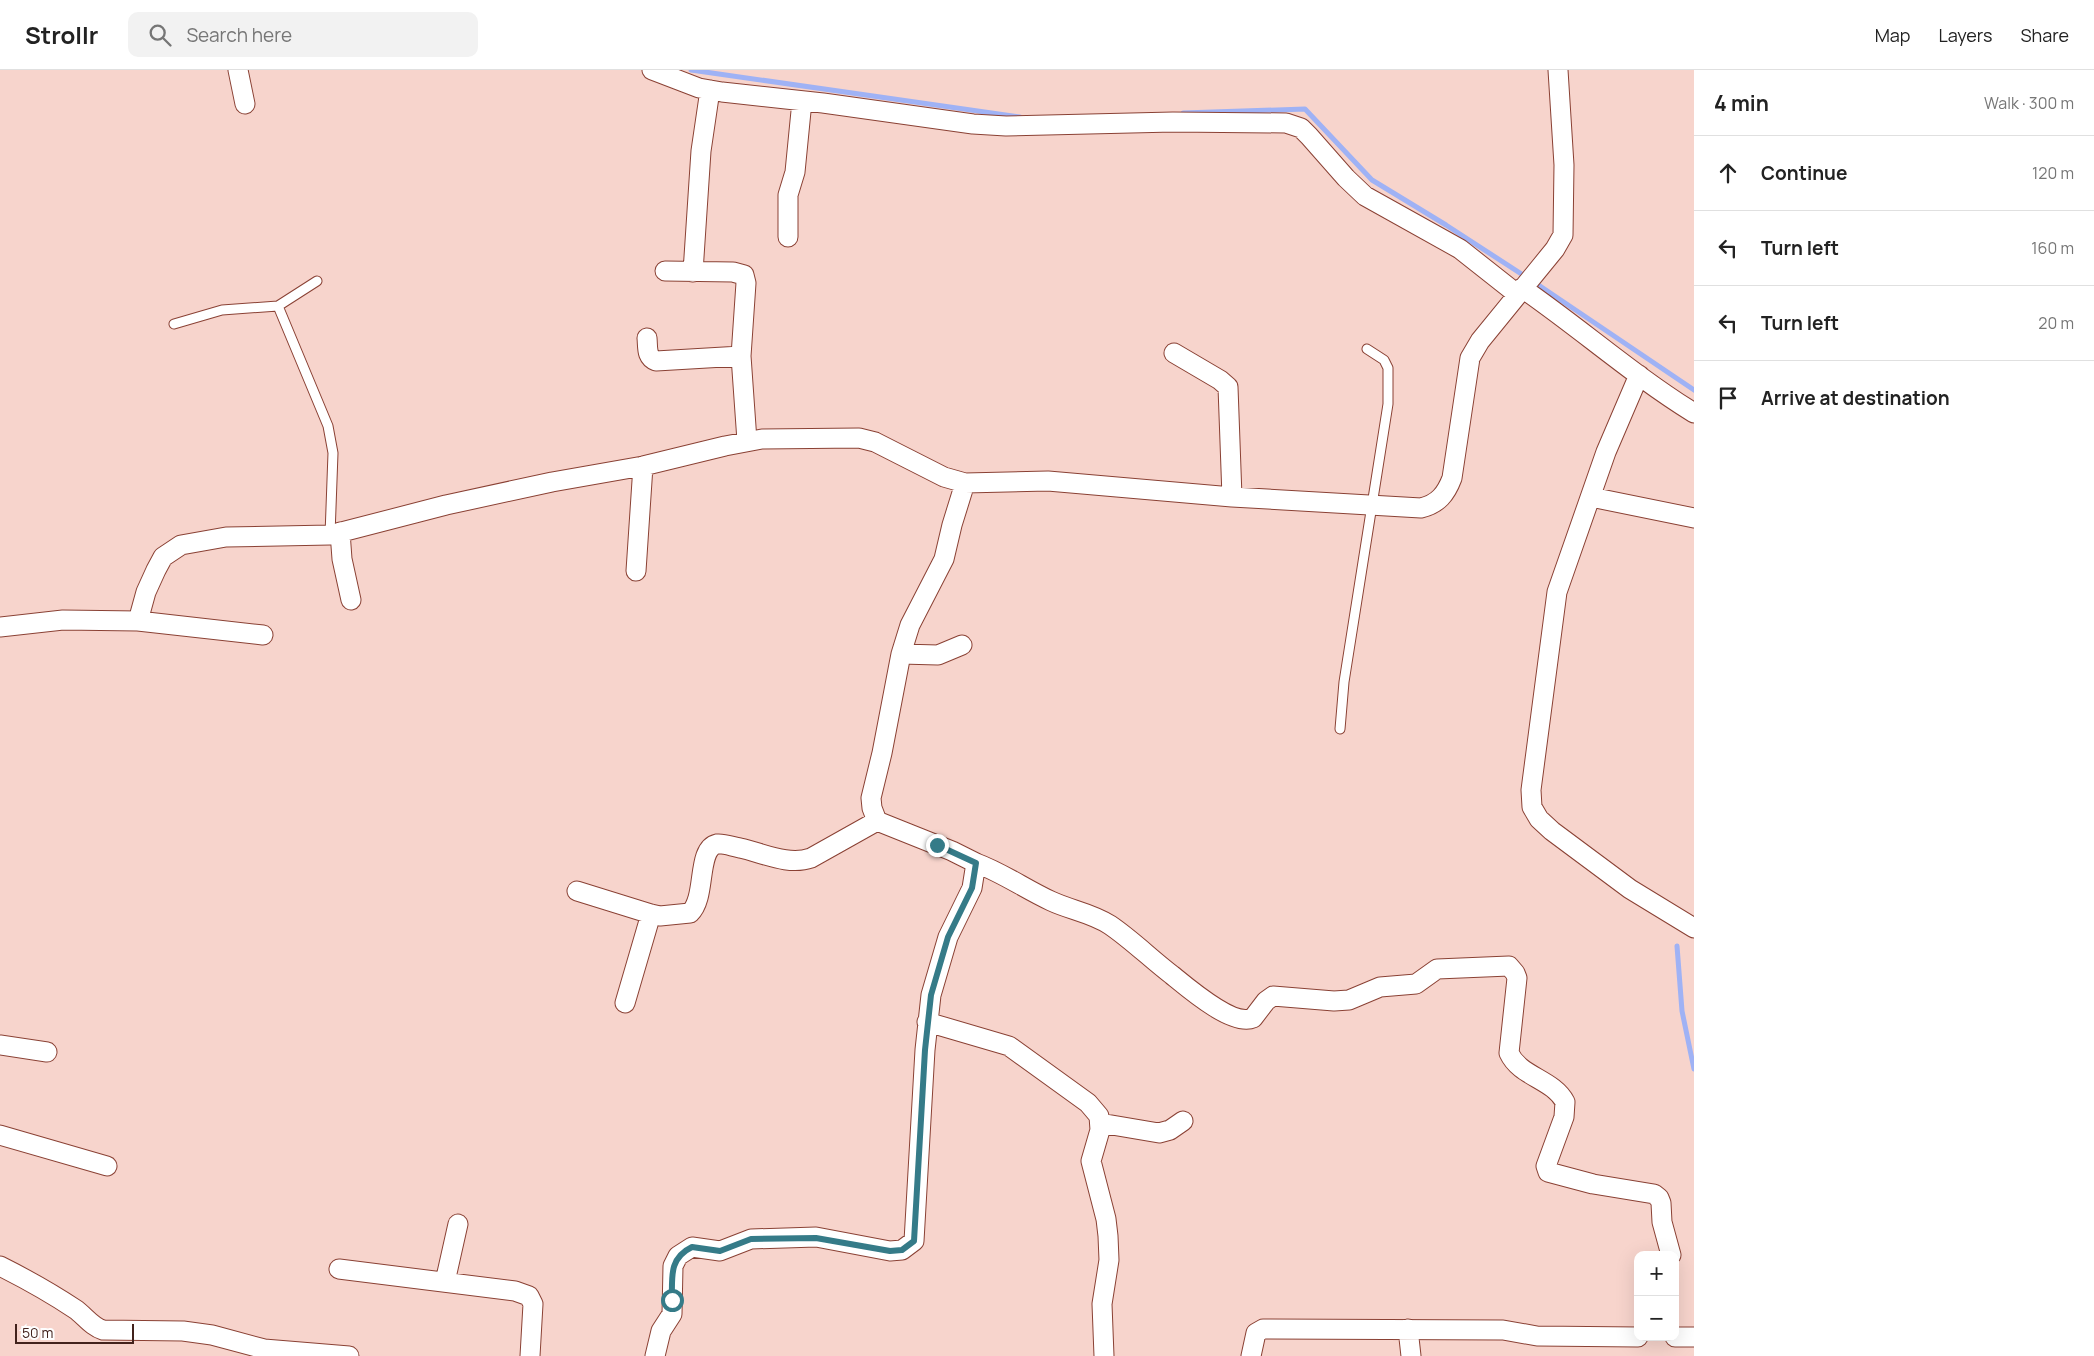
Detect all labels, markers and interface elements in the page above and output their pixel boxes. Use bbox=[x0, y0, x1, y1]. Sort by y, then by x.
search box bbox=[128, 12, 478, 57]
text: Strollr bbox=[25, 18, 98, 51]
icon: search bbox=[146, 21, 174, 49]
text: Search here bbox=[186, 22, 292, 48]
text: Map bbox=[1875, 23, 1910, 47]
text: Layers bbox=[1938, 23, 1992, 47]
text: Share bbox=[2020, 23, 2069, 47]
text: 4 min bbox=[1714, 89, 1769, 117]
text: Walk · 300 m bbox=[1984, 92, 2074, 114]
icon: ahead bbox=[1714, 159, 1742, 187]
text: Continue bbox=[1761, 160, 1847, 186]
text: 120 m bbox=[2032, 162, 2074, 184]
icon: left bbox=[1714, 234, 1742, 262]
text: Turn left bbox=[1761, 235, 1839, 261]
text: 160 m bbox=[2031, 237, 2074, 259]
icon: left bbox=[1714, 309, 1742, 337]
text: Turn left bbox=[1761, 310, 1839, 336]
text: 20 m bbox=[2038, 312, 2074, 334]
icon: arrive bbox=[1714, 384, 1742, 412]
text: Arrive at destination bbox=[1761, 385, 1950, 411]
route end bbox=[926, 834, 949, 857]
map controls bbox=[1634, 1251, 1679, 1341]
button: + bbox=[1634, 1251, 1679, 1296]
route start bbox=[661, 1289, 684, 1312]
button: − bbox=[1634, 1296, 1679, 1341]
scale bar bbox=[15, 1321, 134, 1344]
text: 50 m bbox=[22, 1323, 53, 1342]

